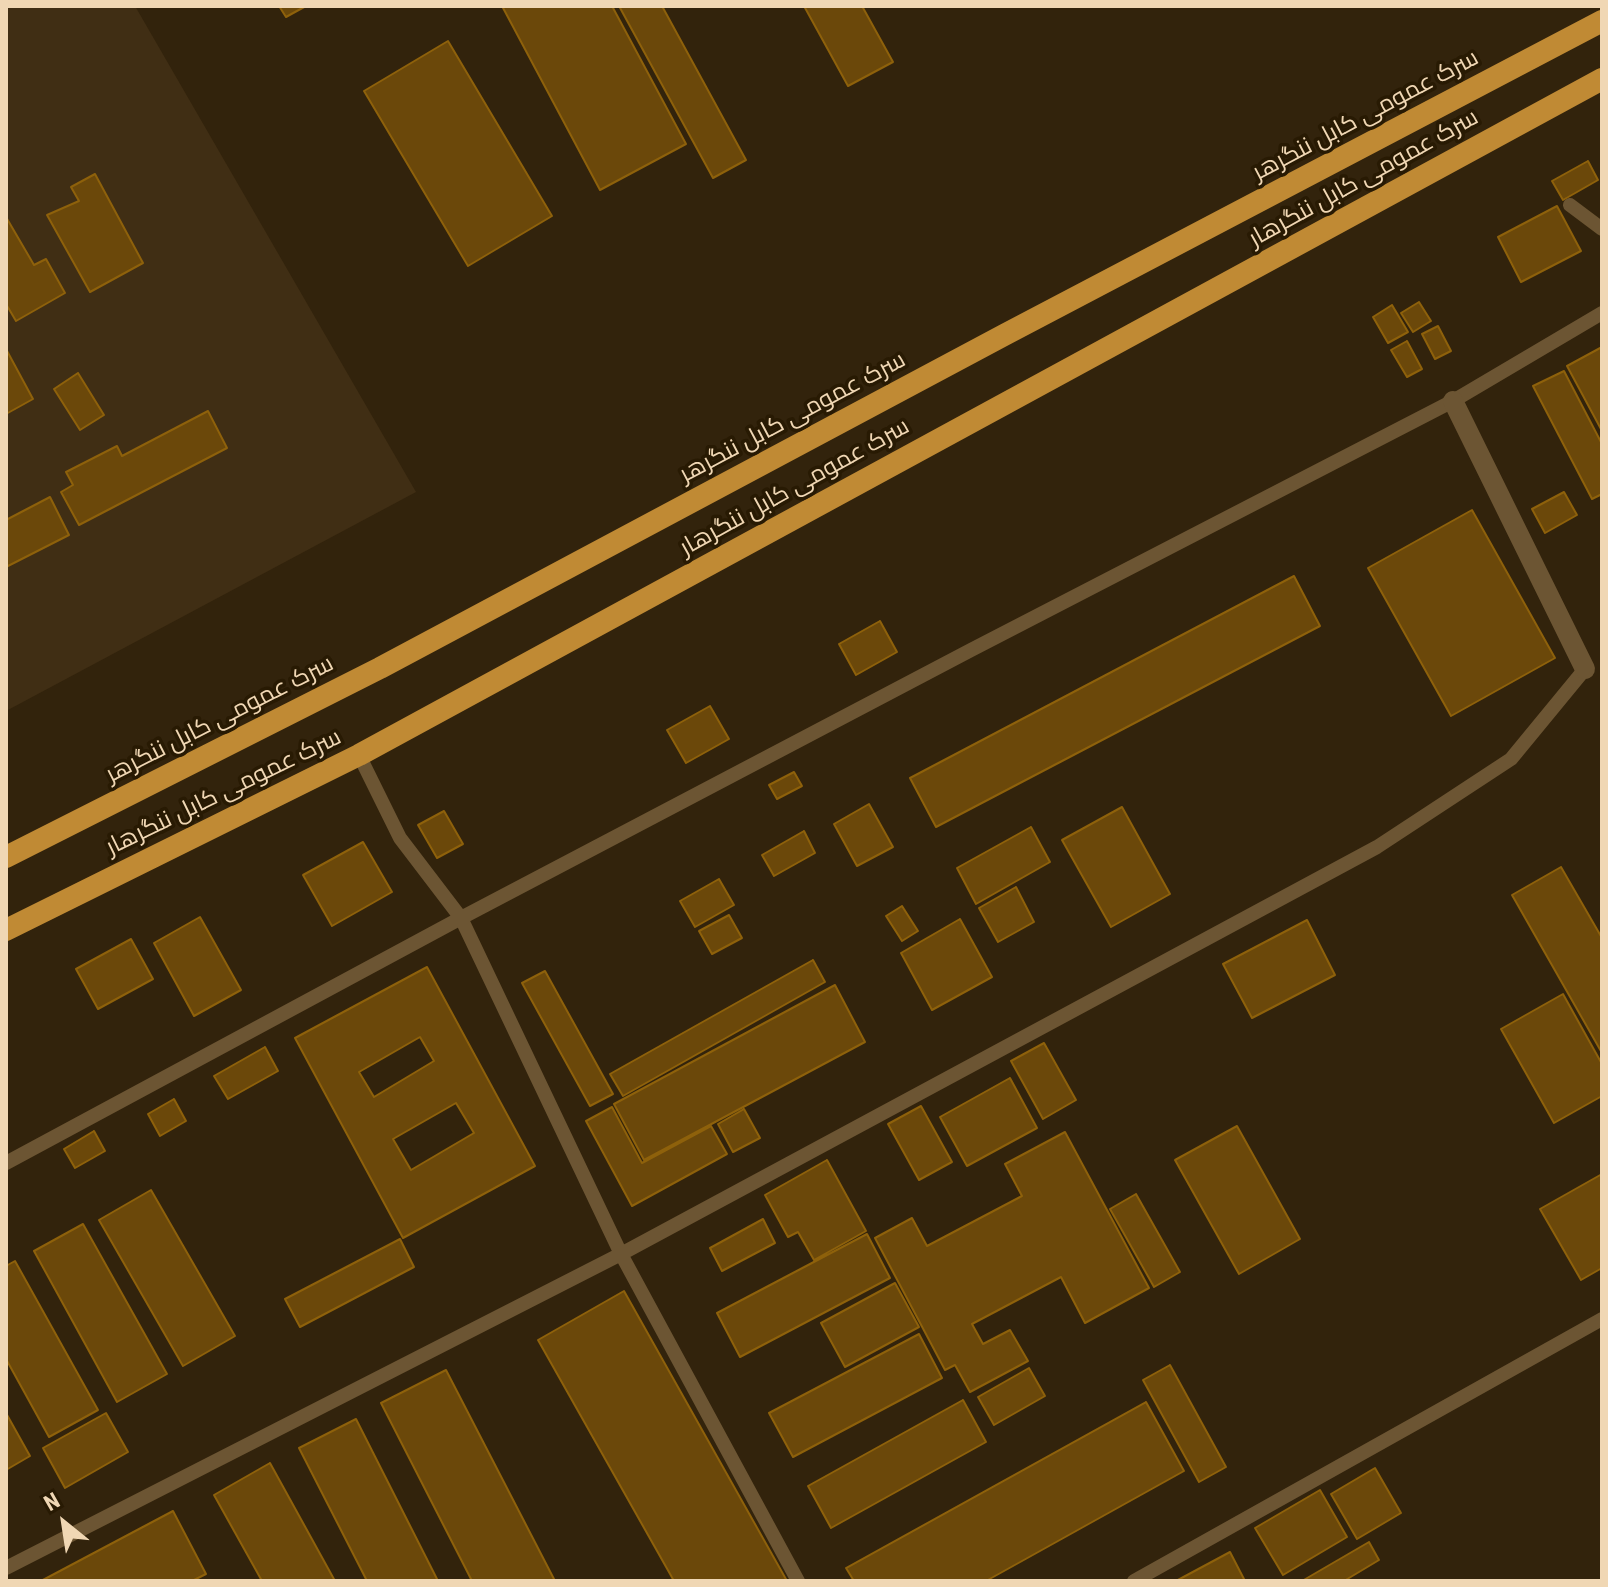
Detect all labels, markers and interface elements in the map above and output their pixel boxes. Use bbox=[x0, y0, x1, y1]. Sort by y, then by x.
street label: سرک عمومی کابل ننگرهر bbox=[1248, 44, 1484, 188]
street label: سرک عمومی کابل ننگرهار bbox=[1244, 104, 1484, 254]
street label: سرک عمومی کابل ننگرهر bbox=[675, 346, 911, 490]
street label: سرک عمومی کابل ننگرهار bbox=[675, 413, 915, 563]
street label: سرک عمومی کابل ننگرهر bbox=[101, 650, 339, 790]
street label: سرک عمومی کابل ننگرهار bbox=[102, 723, 346, 863]
north arrow bbox=[24, 1483, 104, 1563]
text: N bbox=[40, 1488, 64, 1516]

